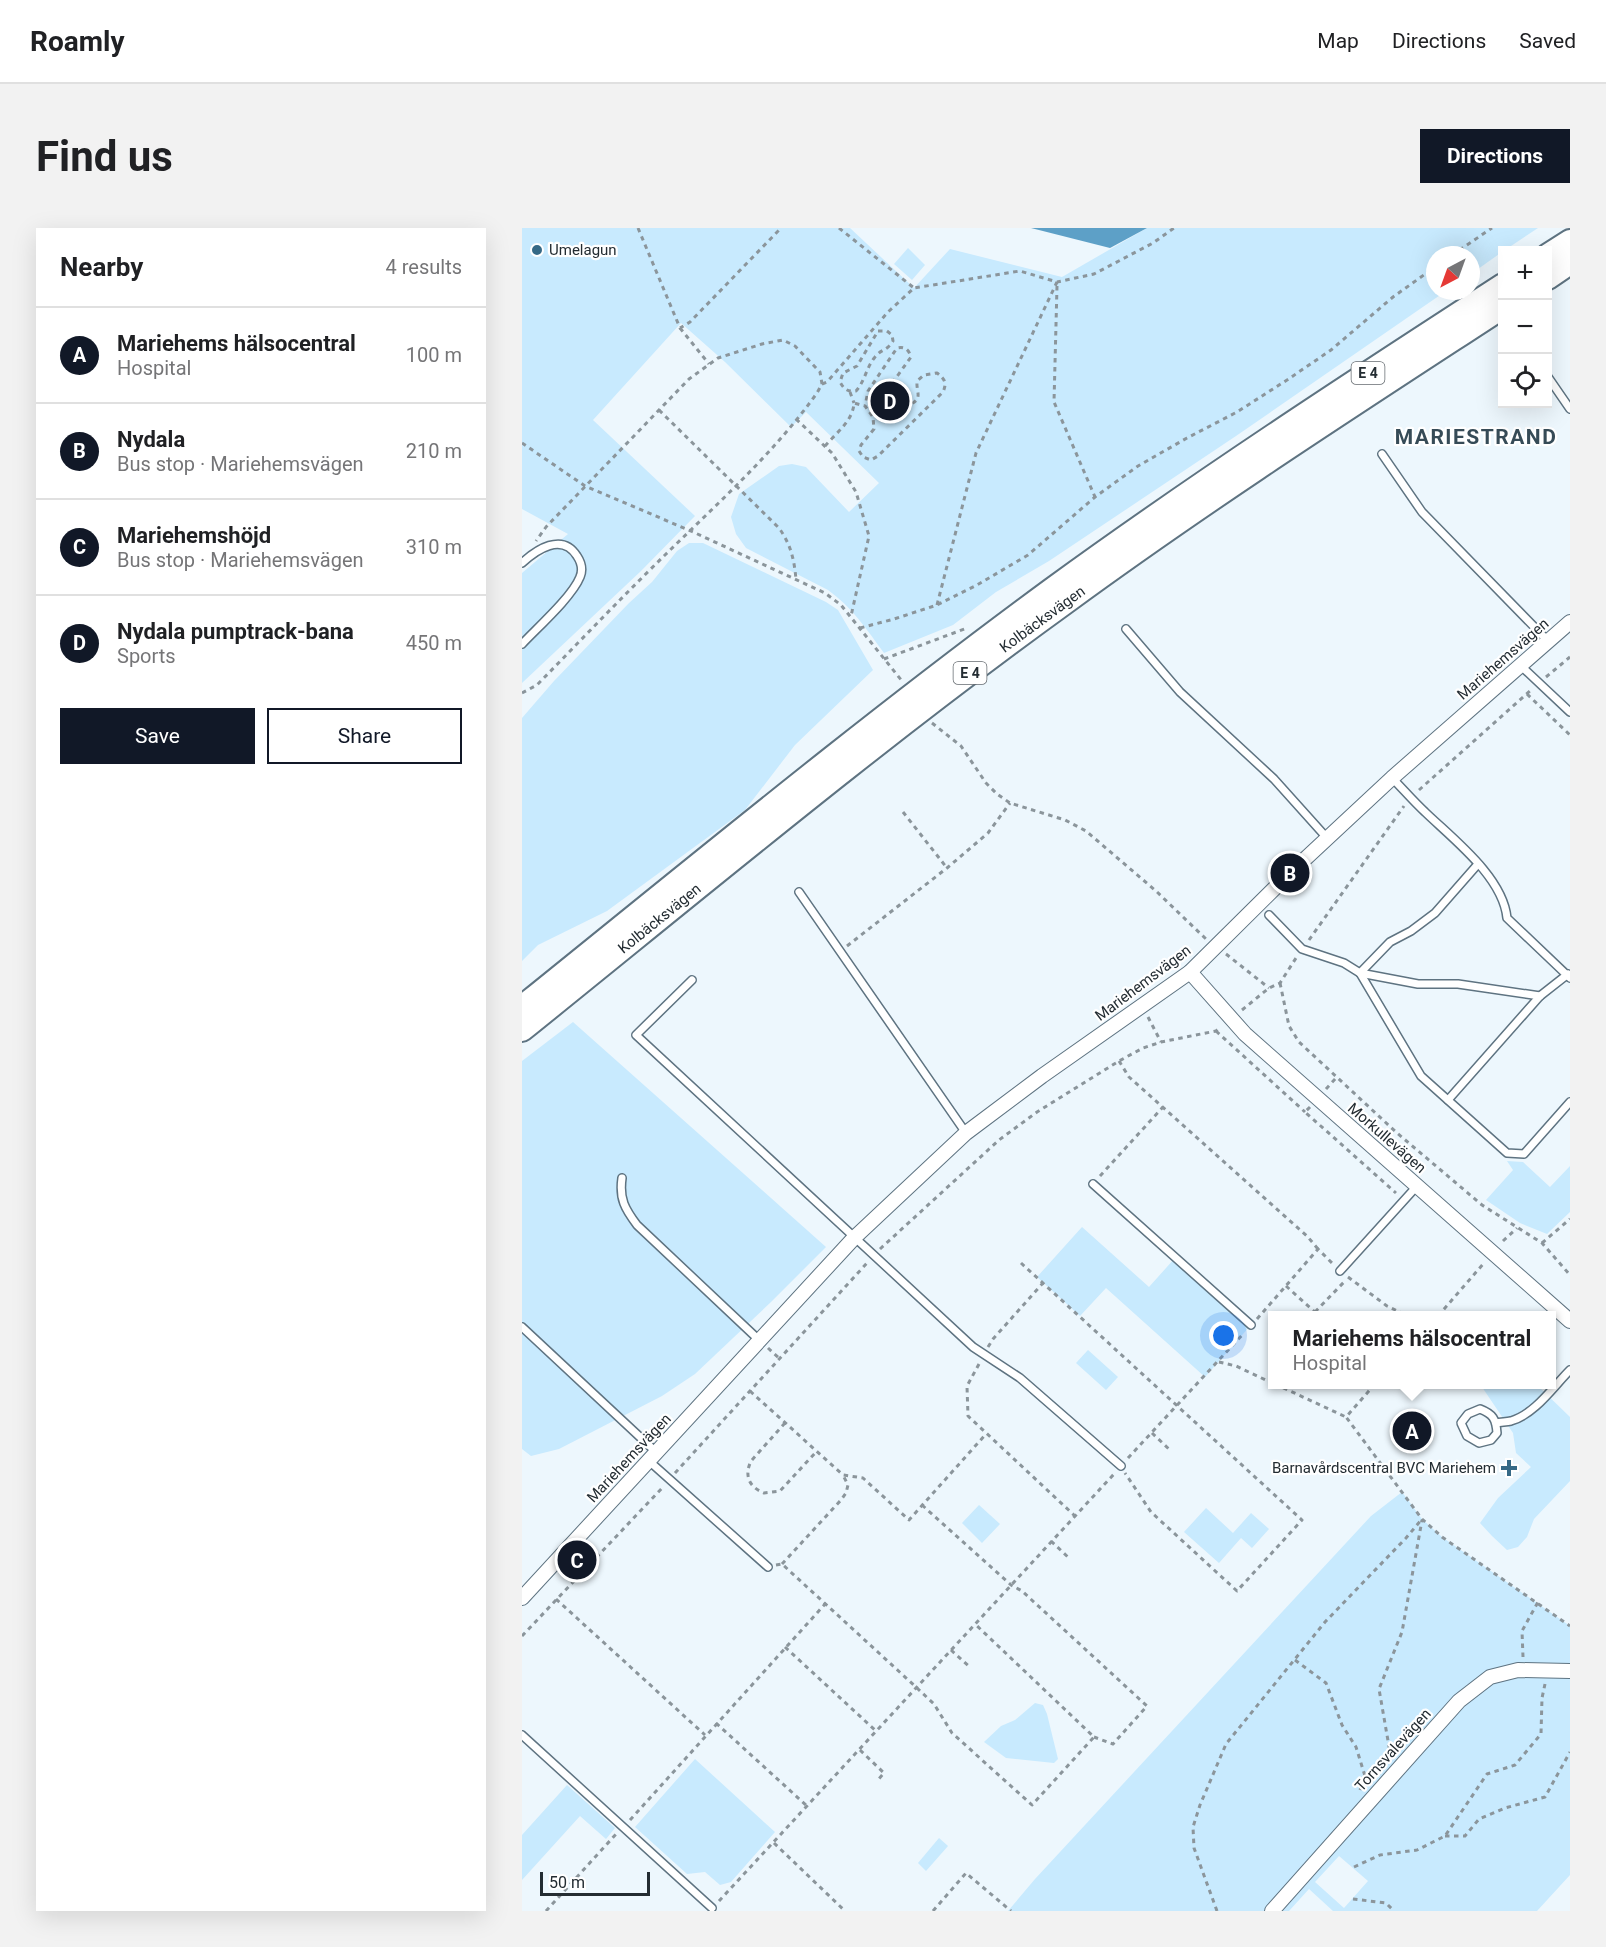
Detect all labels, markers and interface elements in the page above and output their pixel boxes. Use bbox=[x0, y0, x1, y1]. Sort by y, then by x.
text: Roamly bbox=[30, 25, 125, 58]
text: Map bbox=[1317, 29, 1359, 53]
text: Directions bbox=[1392, 29, 1486, 53]
text: Saved bbox=[1519, 29, 1576, 53]
button: Directions bbox=[1420, 129, 1570, 183]
text: Find us bbox=[36, 132, 173, 181]
place label: Umelagun bbox=[549, 241, 617, 259]
marker: Umelagun bbox=[530, 243, 544, 257]
north arrow bbox=[1426, 246, 1480, 300]
map controls bbox=[1498, 246, 1552, 408]
button: + bbox=[1498, 246, 1552, 300]
text: Nearby bbox=[60, 252, 143, 282]
text: 4 results bbox=[386, 255, 462, 279]
button: − bbox=[1498, 300, 1552, 354]
text: Mariehems hälsocentral bbox=[117, 331, 356, 356]
text: A bbox=[73, 343, 86, 367]
text: 100 m bbox=[406, 343, 462, 367]
button: locate bbox=[1498, 354, 1552, 408]
text: Hospital bbox=[117, 356, 191, 380]
road number: E 4 bbox=[1352, 362, 1384, 384]
pin: D bbox=[870, 378, 910, 423]
district label: MARIESTRAND bbox=[1395, 425, 1557, 449]
text: Nydala bbox=[117, 427, 185, 452]
text: B bbox=[73, 439, 86, 463]
text: 210 m bbox=[406, 439, 462, 463]
text: Bus stop · Mariehemsvägen bbox=[117, 452, 364, 476]
text: Mariehemshöjd bbox=[117, 523, 271, 548]
text: C bbox=[73, 535, 86, 559]
text: 310 m bbox=[406, 535, 462, 559]
text: Bus stop · Mariehemsvägen bbox=[117, 548, 364, 572]
street label: Kolbäcksvägen bbox=[996, 582, 1089, 657]
street label: Mariehemsvägen bbox=[1454, 614, 1552, 704]
text: Nydala pumptrack-bana bbox=[117, 619, 354, 644]
text: D bbox=[73, 631, 86, 655]
text: 450 m bbox=[406, 631, 462, 655]
text: Sports bbox=[117, 644, 176, 668]
road number: E 4 bbox=[954, 662, 986, 684]
button: Save bbox=[60, 708, 255, 764]
button: Share bbox=[267, 708, 462, 764]
pin: B bbox=[1270, 850, 1310, 896]
street label: Kolbäcksvägen bbox=[615, 880, 705, 957]
street label: Mariehemsvägen bbox=[1092, 941, 1194, 1025]
street label: Morkullevägen bbox=[1344, 1099, 1430, 1177]
popup bbox=[1268, 1311, 1556, 1389]
your location bbox=[1209, 1321, 1238, 1350]
text: Mariehems hälsocentral bbox=[1293, 1326, 1531, 1351]
text: Hospital bbox=[1293, 1351, 1367, 1375]
pin: A bbox=[1392, 1408, 1432, 1454]
street label: Mariehemsvägen bbox=[583, 1410, 675, 1506]
place label: Barnavårdscentral BVC Mariehem bbox=[1272, 1459, 1496, 1477]
marker: Barnavårdscentral BVC Mariehem bbox=[1500, 1459, 1518, 1477]
pin: C bbox=[558, 1538, 596, 1582]
street label: Tornsvalevägen bbox=[1351, 1705, 1435, 1795]
scale bar bbox=[540, 1869, 650, 1896]
text: 50 m bbox=[549, 1873, 585, 1892]

